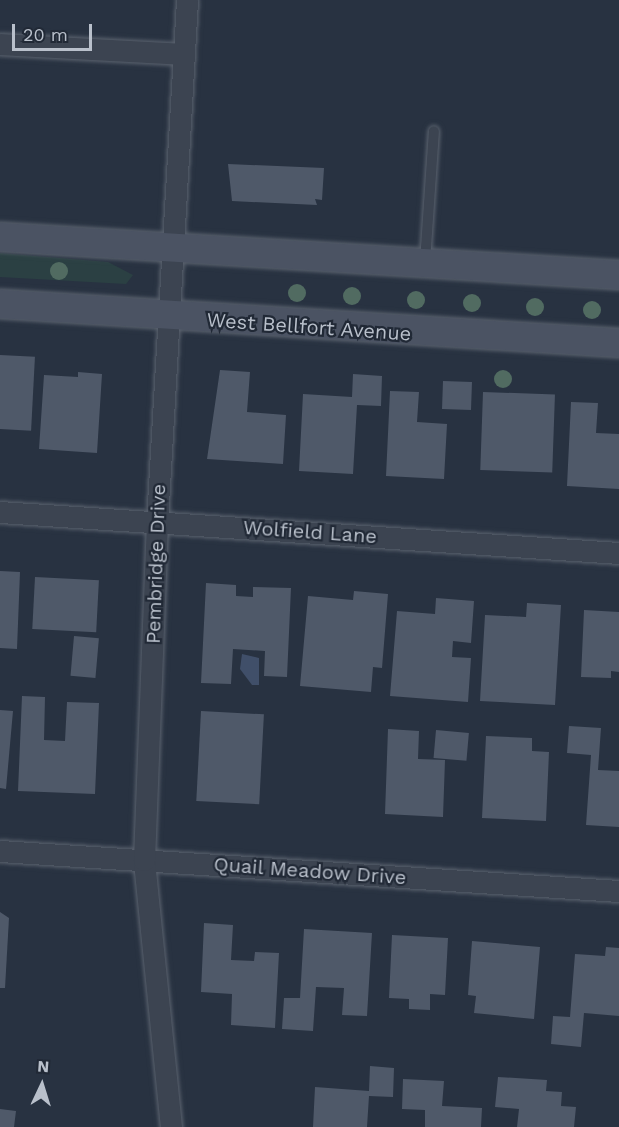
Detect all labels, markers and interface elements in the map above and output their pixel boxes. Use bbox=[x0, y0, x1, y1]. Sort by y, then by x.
scale bar bbox=[15, 12, 94, 50]
text: 20 m bbox=[23, 24, 68, 45]
street label: West Bellfort Avenue bbox=[206, 308, 412, 346]
street label: Pembridge Drive bbox=[141, 484, 171, 644]
street label: Wolfield Lane bbox=[242, 515, 378, 549]
street label: Quail Meadow Drive bbox=[212, 852, 408, 890]
north arrow bbox=[12, 1055, 72, 1115]
text: N bbox=[37, 1057, 50, 1076]

